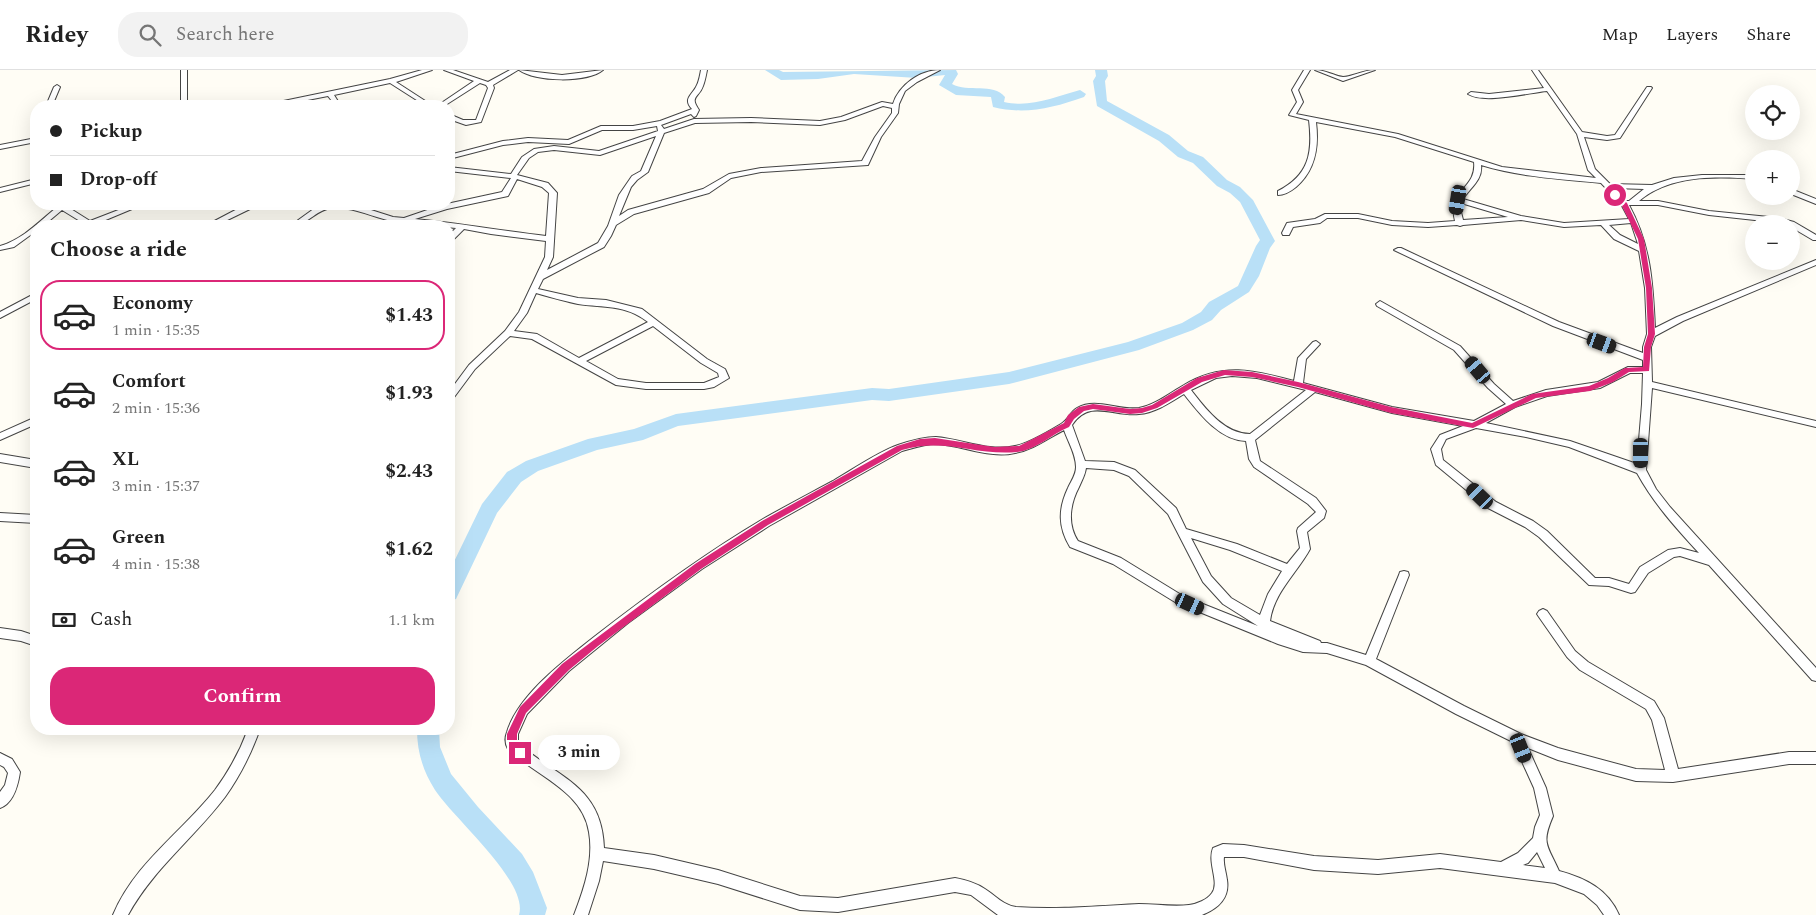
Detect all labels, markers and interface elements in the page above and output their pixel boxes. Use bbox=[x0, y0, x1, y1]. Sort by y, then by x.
search box bbox=[118, 12, 468, 57]
text: Ridey bbox=[25, 17, 88, 53]
text: Search here bbox=[176, 20, 275, 49]
icon: search bbox=[136, 21, 164, 49]
text: Map bbox=[1602, 21, 1638, 48]
text: Layers bbox=[1666, 21, 1718, 48]
text: Share bbox=[1746, 21, 1791, 48]
map controls bbox=[1745, 85, 1800, 270]
button: locate bbox=[1745, 85, 1800, 140]
text: Pickup bbox=[80, 117, 142, 146]
button: + bbox=[1745, 150, 1800, 205]
text: Drop-off bbox=[80, 165, 157, 194]
car bbox=[1448, 184, 1467, 216]
route start bbox=[1604, 184, 1626, 206]
button: − bbox=[1745, 215, 1800, 270]
text: Choose a ride bbox=[50, 233, 187, 266]
text: Economy bbox=[112, 289, 193, 318]
icon: car bbox=[52, 293, 97, 338]
text: $1.43 bbox=[385, 301, 433, 330]
text: 1 min · 15:35 bbox=[112, 318, 200, 342]
car bbox=[1585, 331, 1618, 355]
car bbox=[1462, 354, 1493, 386]
text: Comfort bbox=[112, 367, 186, 396]
icon: car bbox=[52, 371, 97, 416]
text: $1.93 bbox=[385, 379, 433, 408]
text: 2 min · 15:36 bbox=[112, 396, 200, 420]
car bbox=[1633, 438, 1648, 468]
text: XL bbox=[112, 445, 139, 474]
icon: car bbox=[52, 449, 97, 494]
text: $2.43 bbox=[385, 457, 433, 486]
text: 3 min · 15:37 bbox=[112, 474, 200, 498]
car bbox=[1464, 480, 1496, 512]
text: Green bbox=[112, 523, 165, 552]
icon: car bbox=[52, 527, 97, 572]
text: $1.62 bbox=[385, 535, 433, 564]
text: 4 min · 15:38 bbox=[112, 552, 200, 576]
car bbox=[1173, 591, 1206, 617]
text: Cash bbox=[90, 605, 132, 634]
icon: cash bbox=[50, 606, 78, 634]
text: 1.1 km bbox=[388, 608, 435, 632]
button: Confirm bbox=[50, 667, 435, 725]
car bbox=[1508, 731, 1533, 765]
callout: 3 min bbox=[538, 736, 620, 770]
text: 3 min bbox=[558, 740, 600, 764]
route end bbox=[509, 742, 531, 764]

